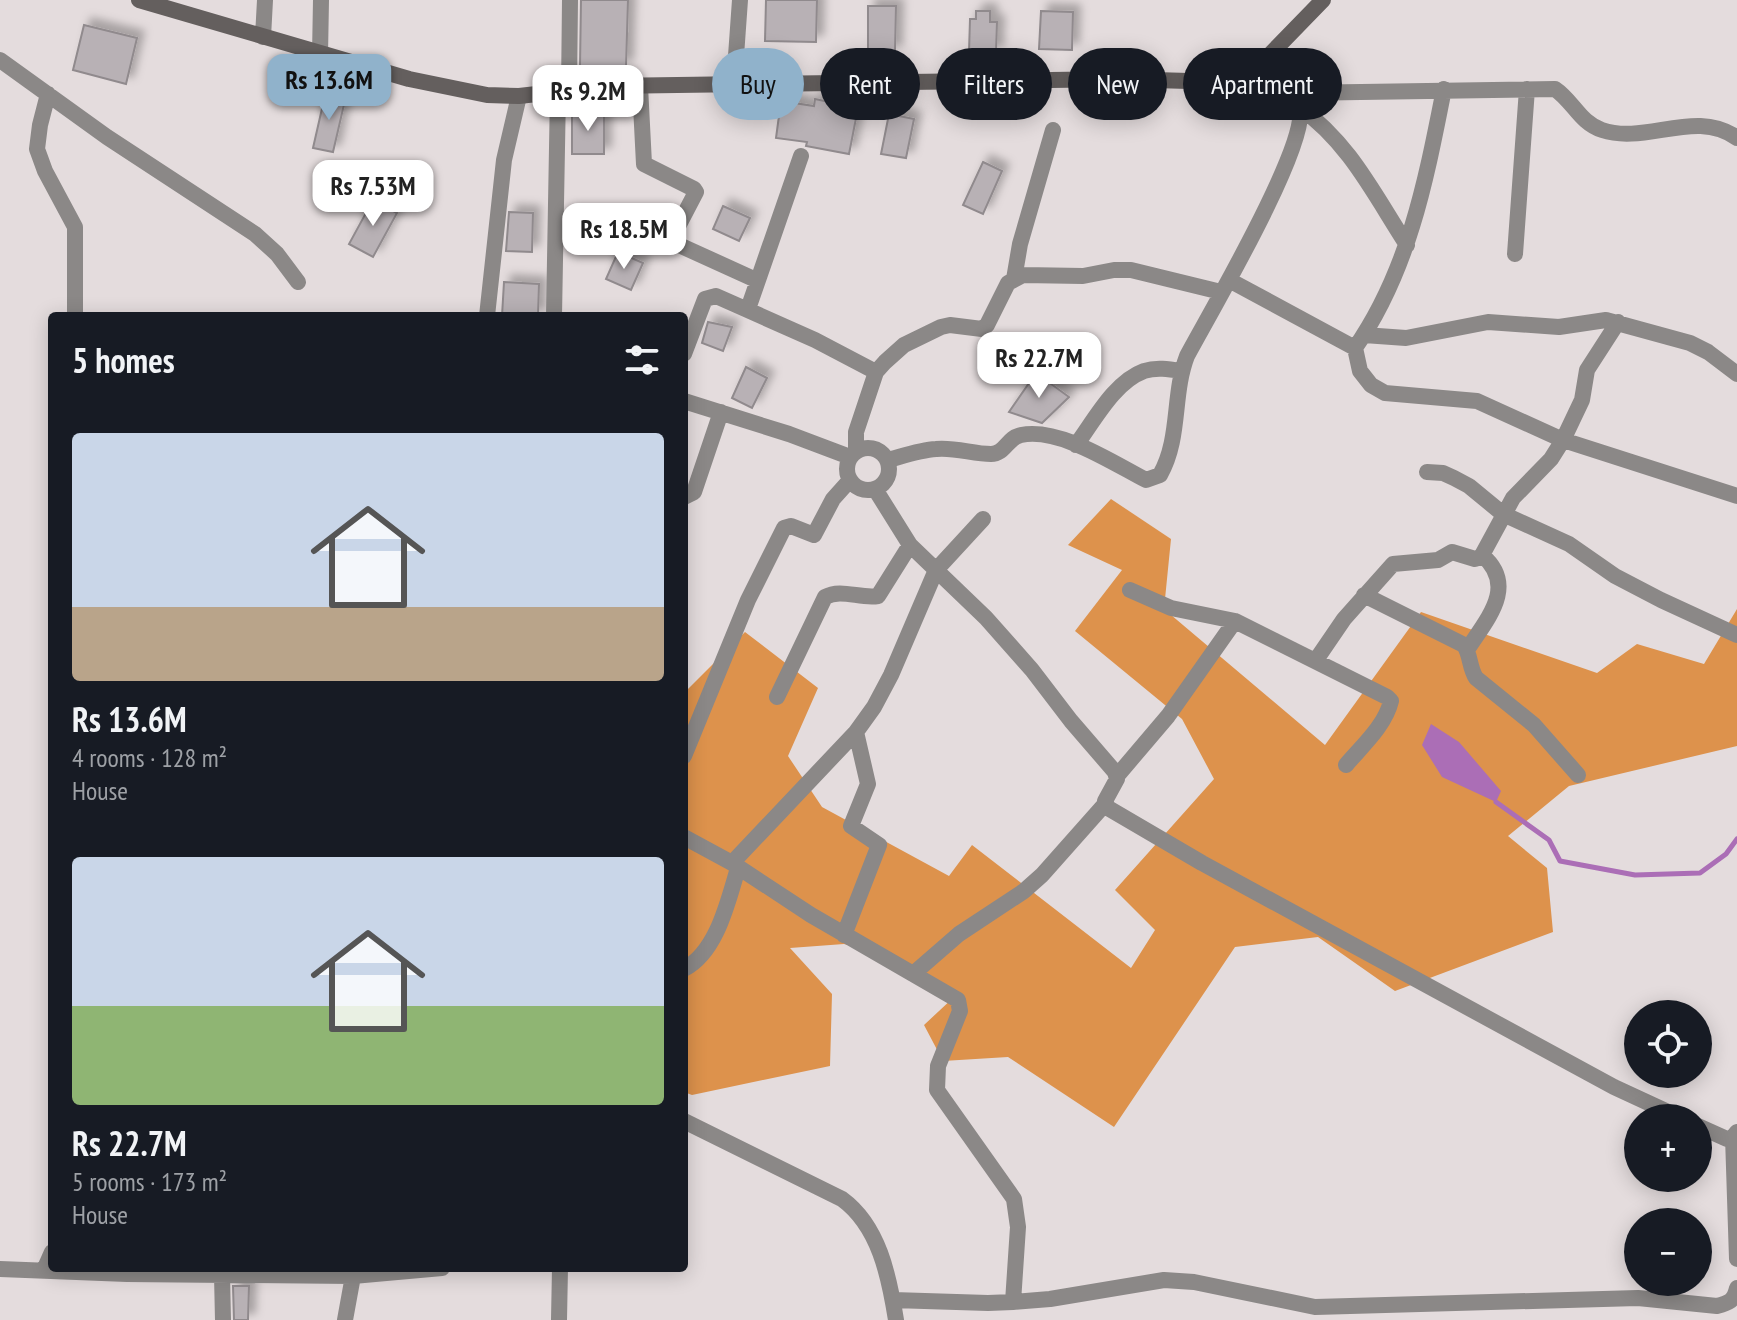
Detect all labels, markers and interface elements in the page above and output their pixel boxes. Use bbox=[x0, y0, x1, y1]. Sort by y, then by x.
chip: Buy bbox=[712, 48, 804, 120]
chip: Rent bbox=[820, 48, 920, 120]
chip: Filters bbox=[936, 48, 1052, 120]
chip: New bbox=[1068, 48, 1167, 120]
chip: Apartment bbox=[1183, 48, 1342, 120]
pin: Rs 13.6M bbox=[246, 54, 412, 122]
text: Rs 13.6M bbox=[285, 63, 373, 96]
pin: Rs 9.2M bbox=[514, 65, 662, 133]
text: Rs 9.2M bbox=[550, 74, 626, 107]
pin: Rs 7.53M bbox=[290, 160, 456, 228]
text: Rs 7.53M bbox=[331, 169, 415, 202]
pin: Rs 18.5M bbox=[541, 203, 707, 271]
text: Rs 18.5M bbox=[580, 212, 668, 245]
pin: Rs 22.7M bbox=[956, 332, 1122, 400]
text: 5 homes bbox=[72, 338, 175, 382]
icon: filters bbox=[620, 338, 664, 382]
text: Rs 22.7M bbox=[995, 341, 1083, 374]
icon: home bbox=[296, 485, 440, 629]
text: Rs 13.6M bbox=[72, 697, 187, 741]
text: 4 rooms · 128 m² bbox=[72, 741, 227, 774]
text: House bbox=[72, 774, 128, 807]
icon: home bbox=[296, 909, 440, 1053]
map controls bbox=[1624, 1000, 1712, 1296]
button: locate bbox=[1624, 1000, 1712, 1088]
button: + bbox=[1624, 1104, 1712, 1192]
text: Rs 22.7M bbox=[72, 1121, 187, 1165]
text: 5 rooms · 173 m² bbox=[72, 1165, 227, 1198]
text: House bbox=[72, 1198, 128, 1231]
button: − bbox=[1624, 1208, 1712, 1296]

